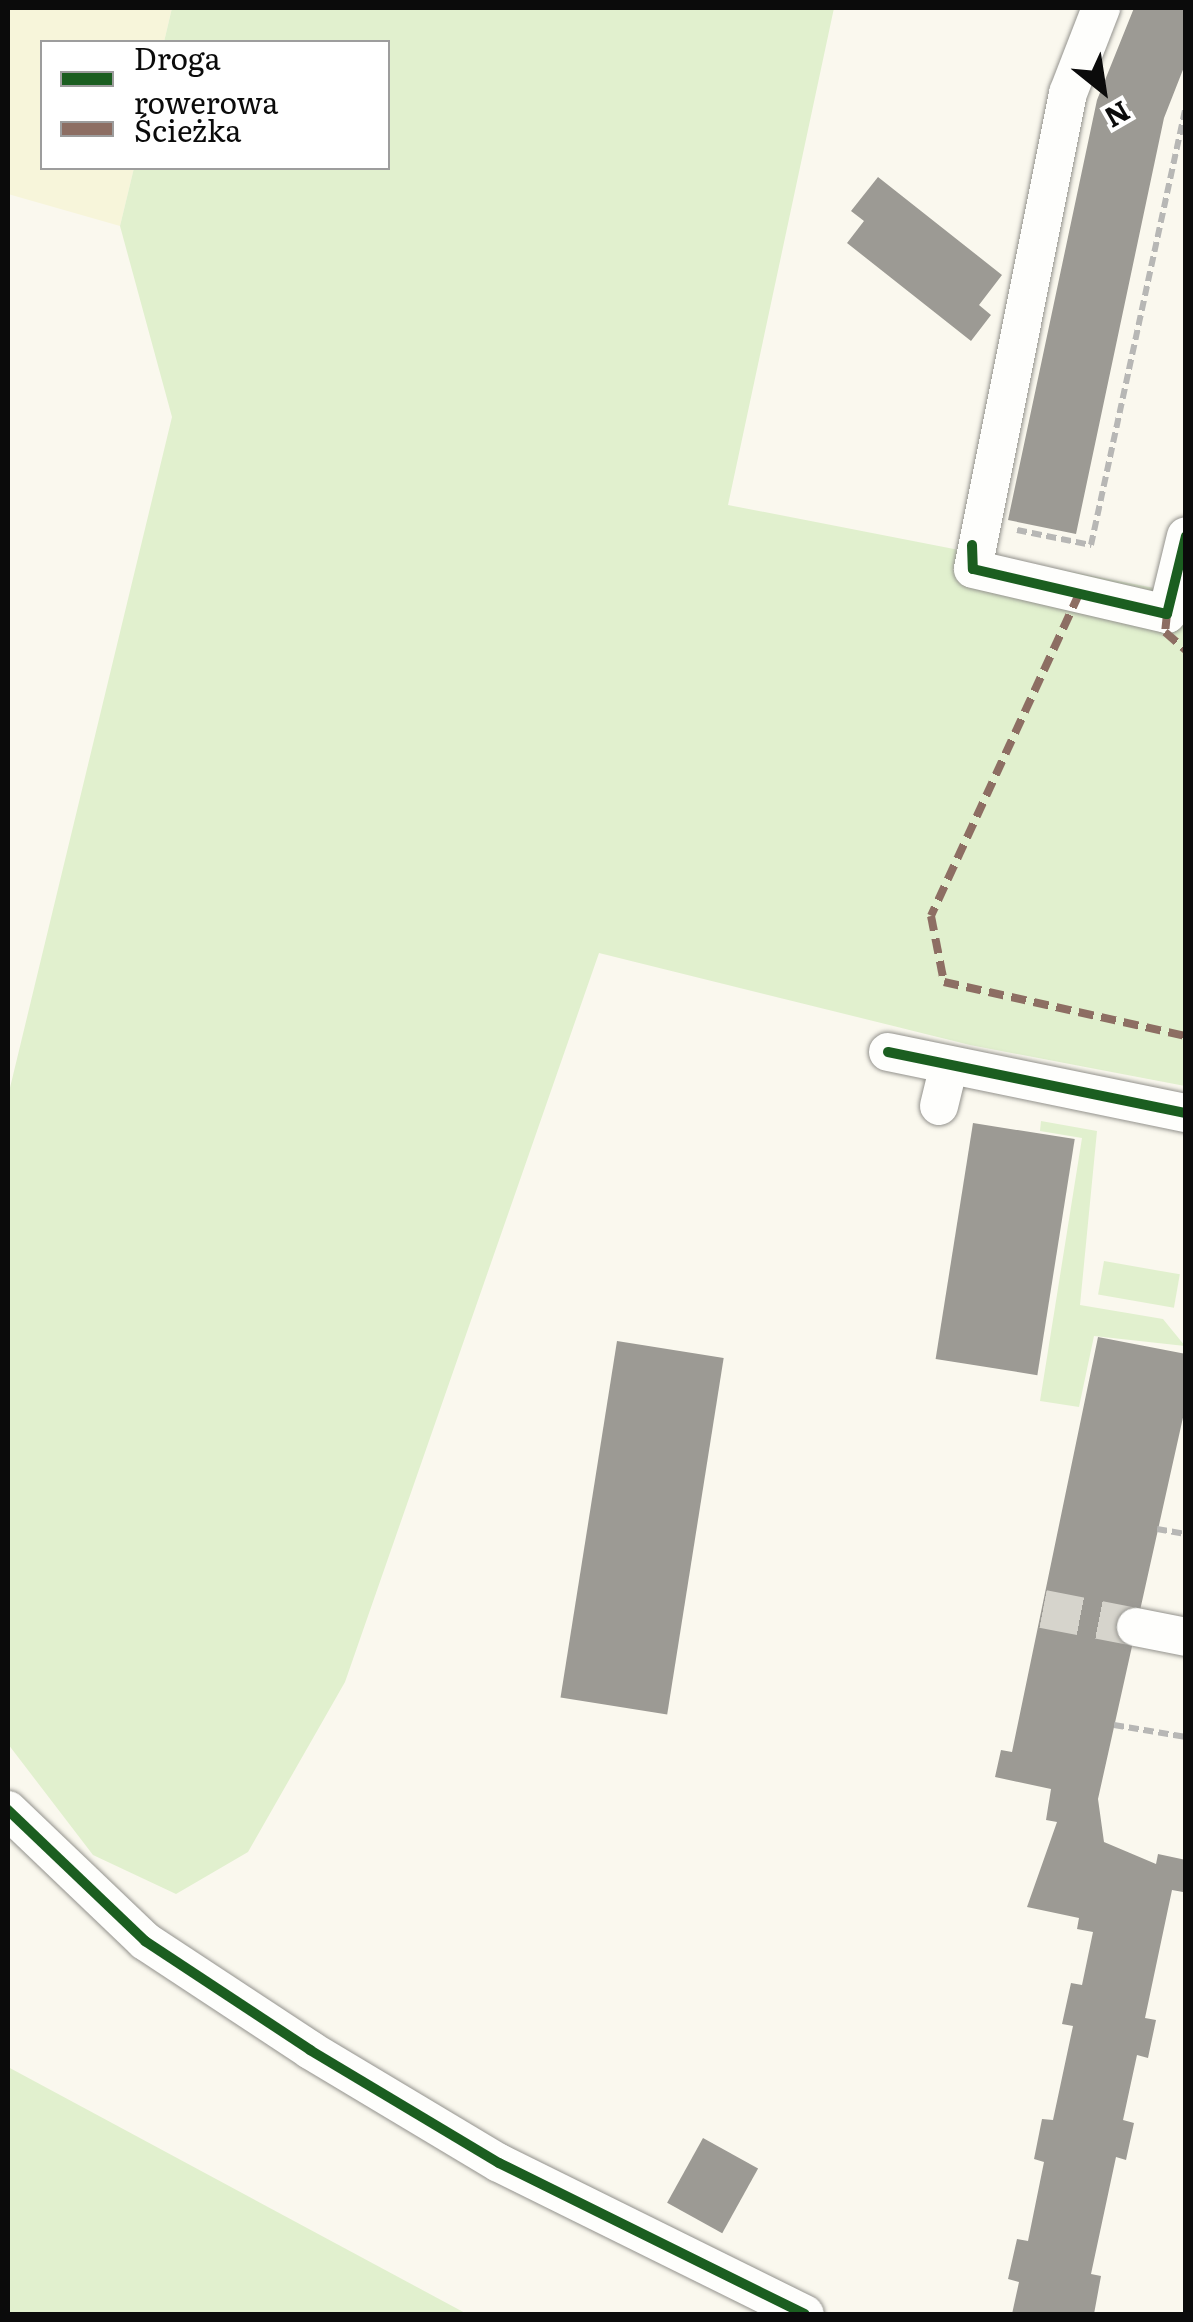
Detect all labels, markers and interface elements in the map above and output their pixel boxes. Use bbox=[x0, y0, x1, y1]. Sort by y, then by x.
text: Droga rowerowa bbox=[134, 35, 278, 123]
legend bbox=[40, 40, 390, 170]
north arrow bbox=[1053, 40, 1153, 140]
text: N bbox=[1097, 92, 1139, 140]
text: Ścieżka bbox=[134, 107, 241, 151]

